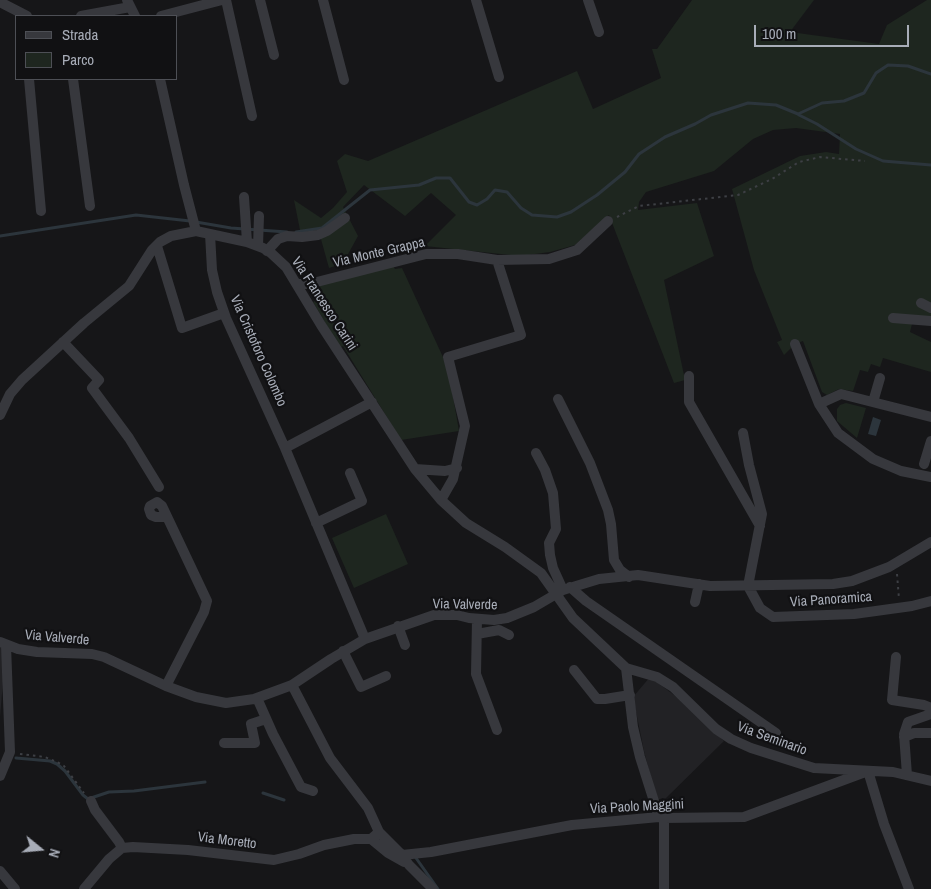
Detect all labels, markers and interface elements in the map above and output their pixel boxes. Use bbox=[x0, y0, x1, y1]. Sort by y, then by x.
legend bbox=[15, 15, 178, 80]
scale bar bbox=[756, 15, 911, 47]
text: 100 m bbox=[762, 23, 796, 44]
text: Strada bbox=[62, 24, 98, 45]
text: Parco bbox=[62, 49, 94, 70]
street label: Via Monte Grappa bbox=[332, 234, 426, 272]
street label: Via Francesco Carini bbox=[287, 254, 361, 354]
street label: Via Cristoforo Colombo bbox=[226, 293, 290, 409]
street label: Via Panoramica bbox=[789, 589, 873, 611]
street label: Via Valverde bbox=[433, 596, 497, 614]
street label: Via Valverde bbox=[24, 627, 90, 649]
street label: Via Seminario bbox=[735, 719, 809, 759]
street label: Via Paolo Maggini bbox=[589, 796, 685, 818]
north arrow bbox=[15, 824, 65, 874]
street label: Via Moretto bbox=[197, 829, 257, 853]
text: N bbox=[45, 847, 64, 860]

